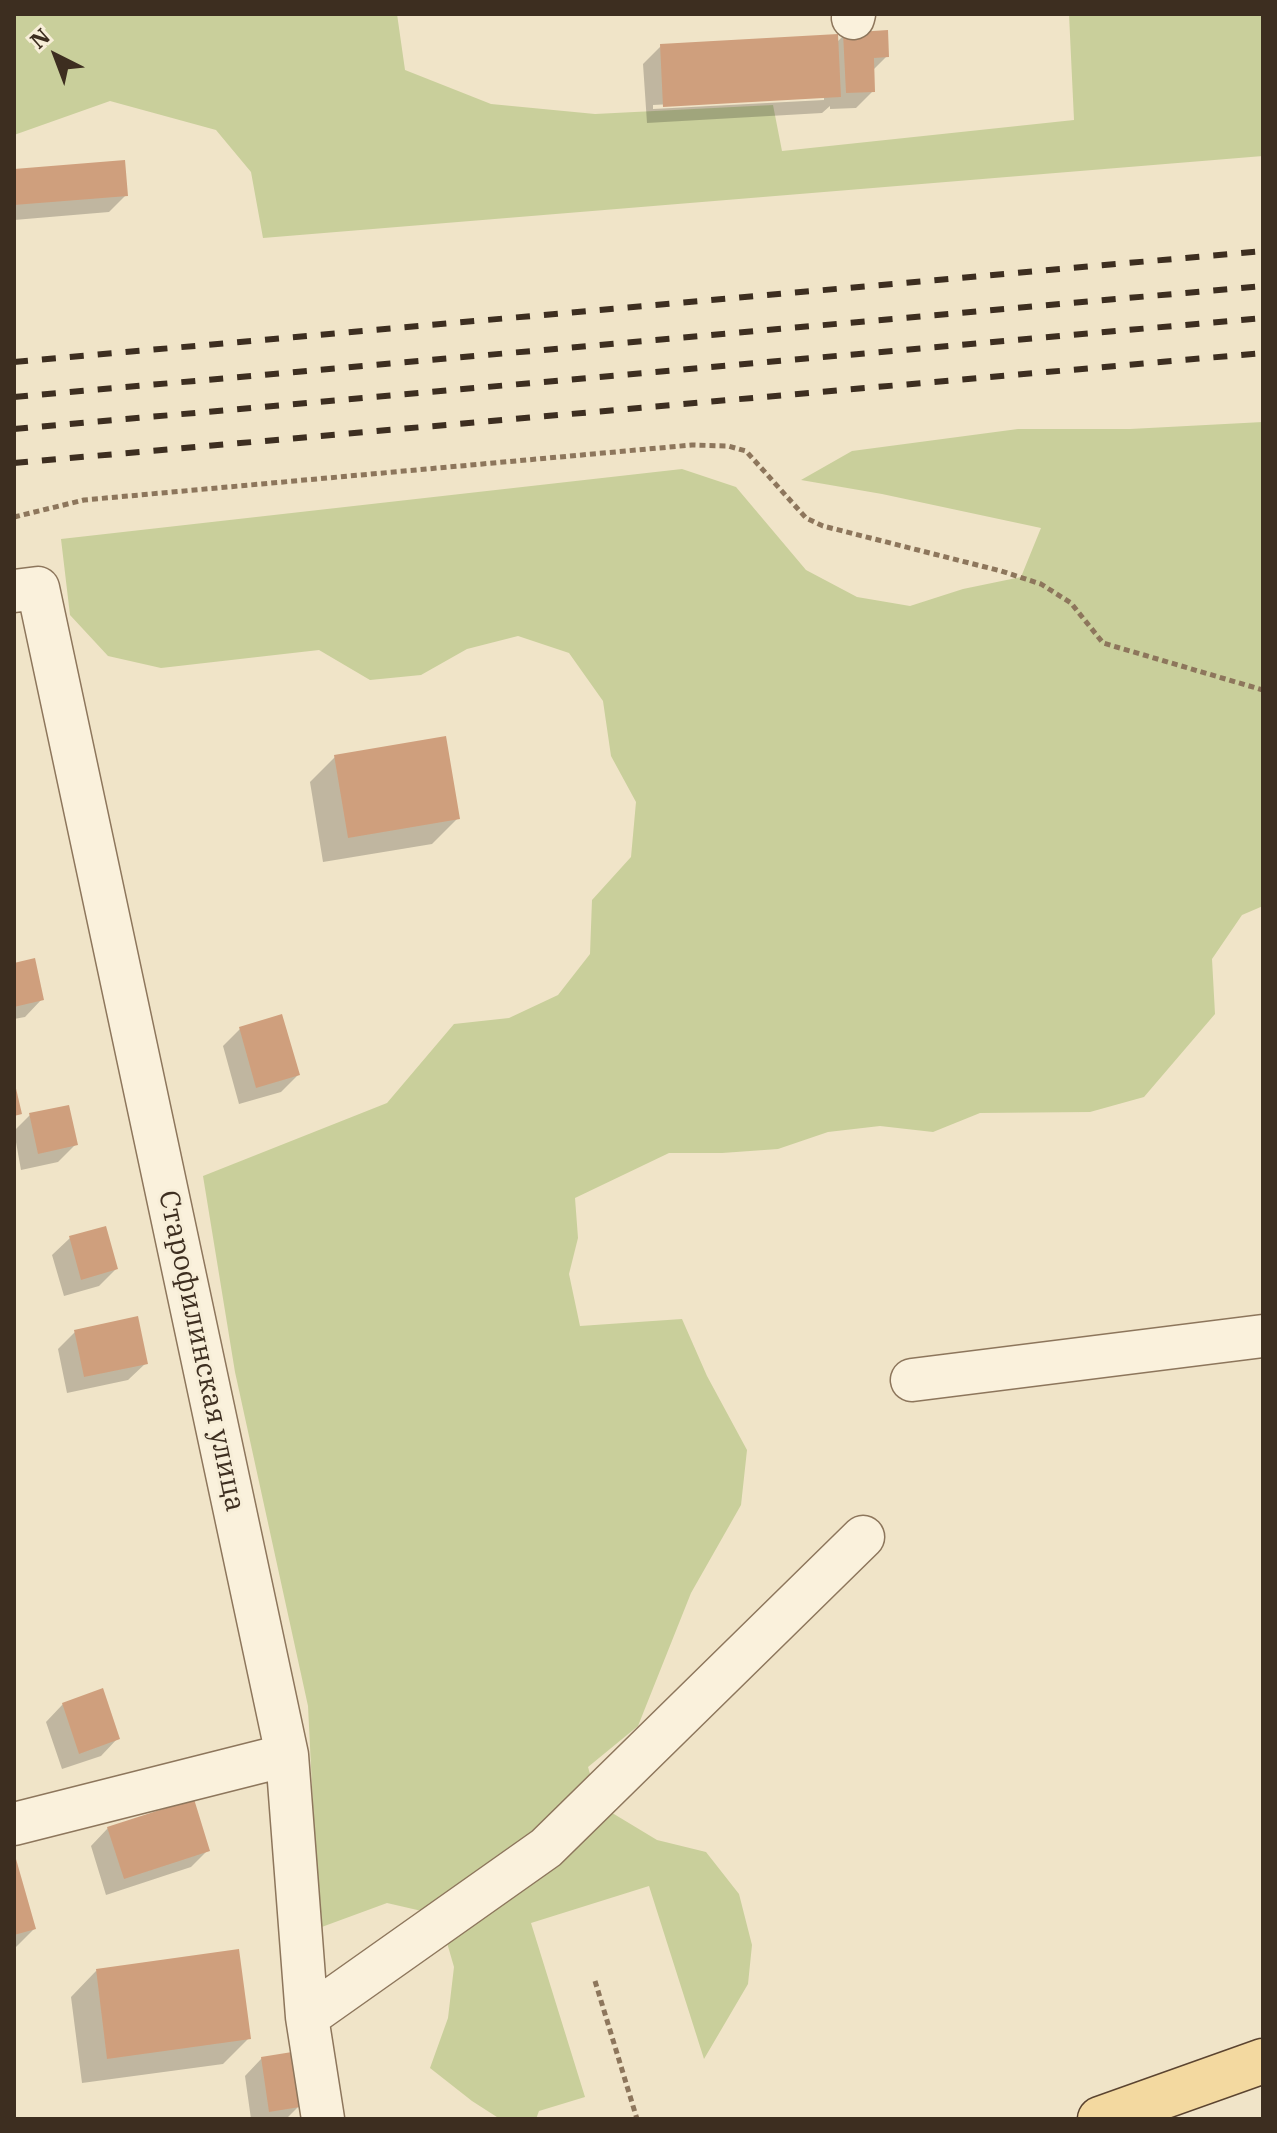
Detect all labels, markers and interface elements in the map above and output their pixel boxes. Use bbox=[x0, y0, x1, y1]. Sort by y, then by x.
north arrow bbox=[16, 16, 96, 96]
text: N bbox=[23, 21, 56, 54]
street label: Старофилинская улица bbox=[151, 1188, 251, 1514]

